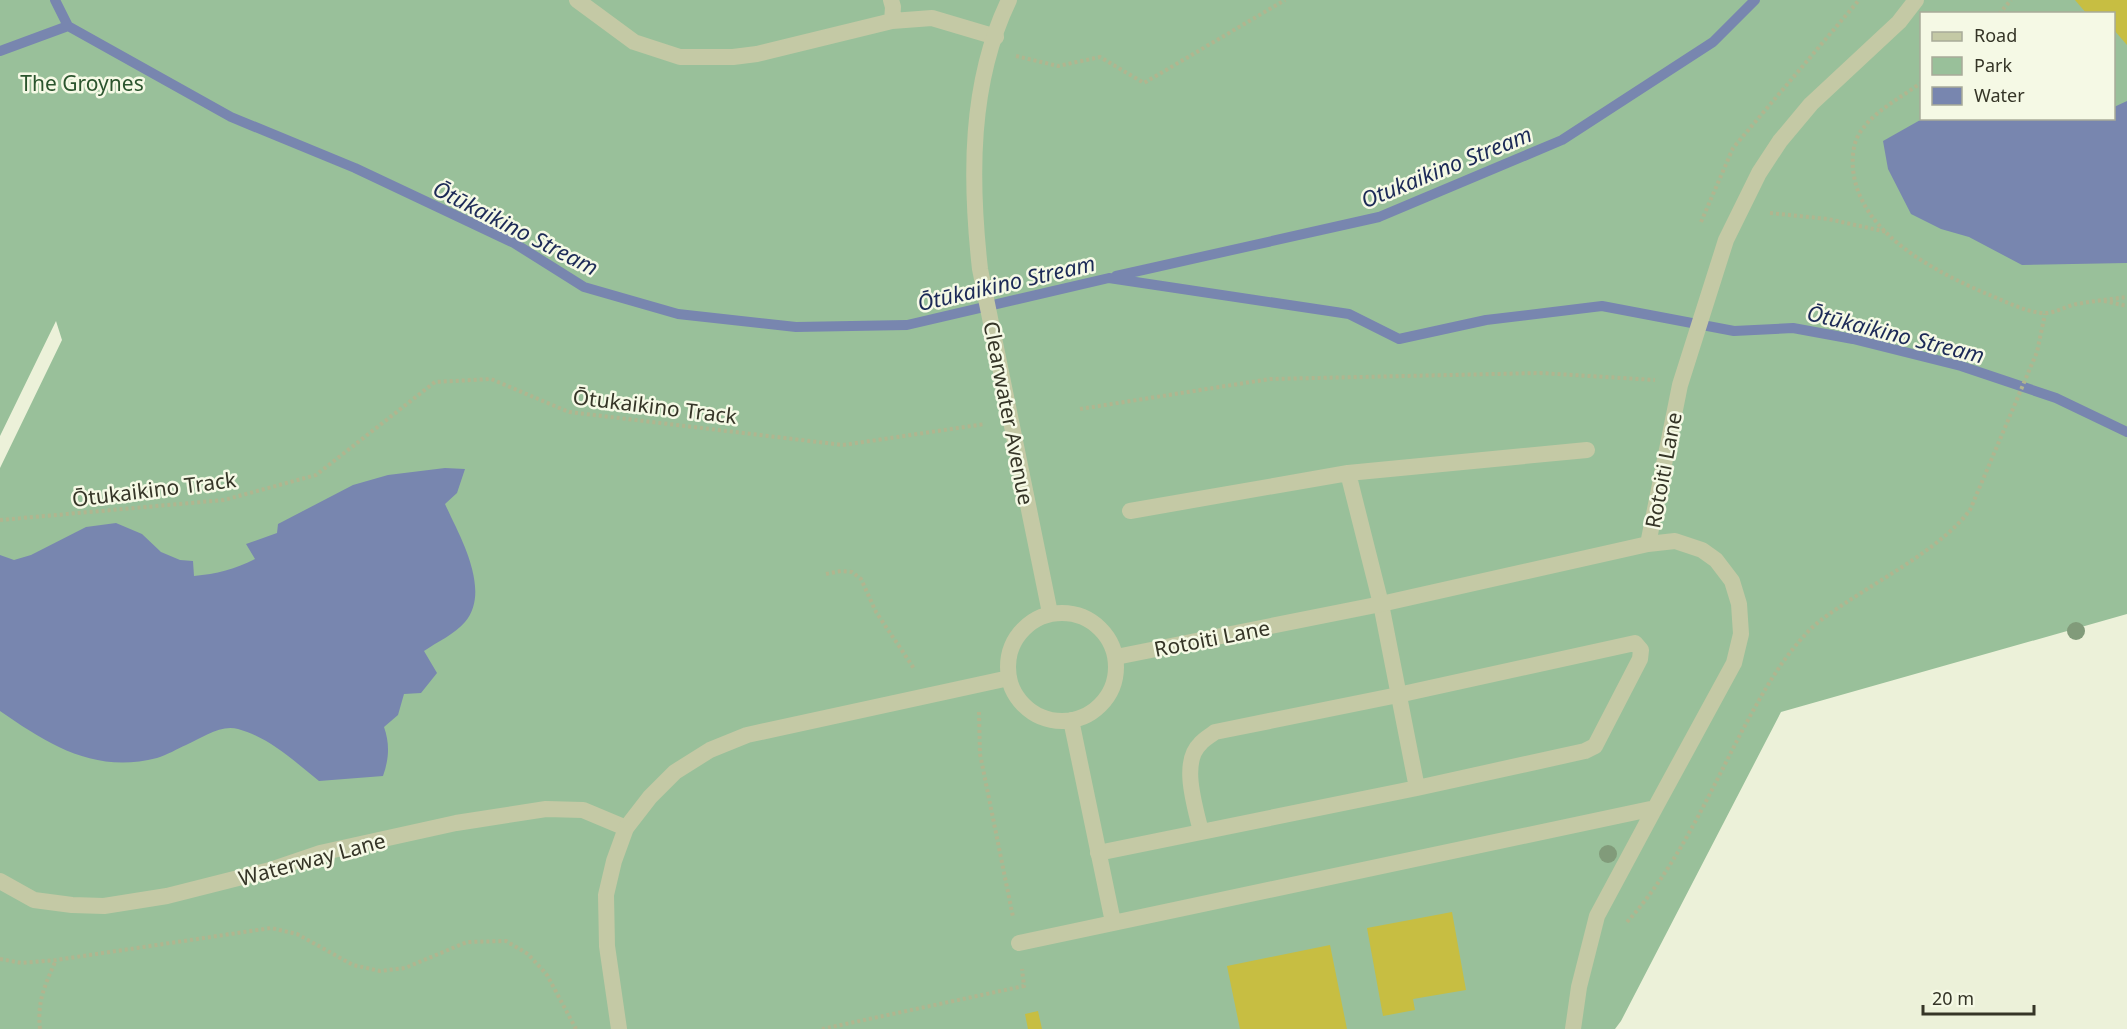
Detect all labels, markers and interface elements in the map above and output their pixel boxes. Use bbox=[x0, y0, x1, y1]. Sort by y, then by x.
legend bbox=[1920, 12, 2115, 120]
text: Road bbox=[1974, 23, 2017, 47]
text: Park bbox=[1974, 53, 2012, 77]
park label: The Groynes bbox=[20, 69, 144, 97]
text: Water bbox=[1974, 83, 2025, 107]
water label: Otukaikino Stream bbox=[1356, 118, 1536, 214]
water label: Ōtūkaikino Stream bbox=[428, 172, 604, 282]
water label: Ōtūkaikino Stream bbox=[914, 247, 1098, 317]
water label: Ōtūkaikino Stream bbox=[1804, 296, 1988, 370]
street label: Clearwater Avenue bbox=[977, 319, 1041, 507]
street label: Ōtukaikino Track bbox=[571, 382, 739, 430]
street label: Rotoiti Lane bbox=[1638, 410, 1688, 530]
street label: Ōtukaikino Track bbox=[70, 465, 238, 513]
street label: Rotoiti Lane bbox=[1152, 613, 1272, 663]
street label: Waterway Lane bbox=[235, 826, 389, 892]
scale bar bbox=[1923, 978, 2034, 1016]
text: 20 m bbox=[1932, 986, 1974, 1010]

